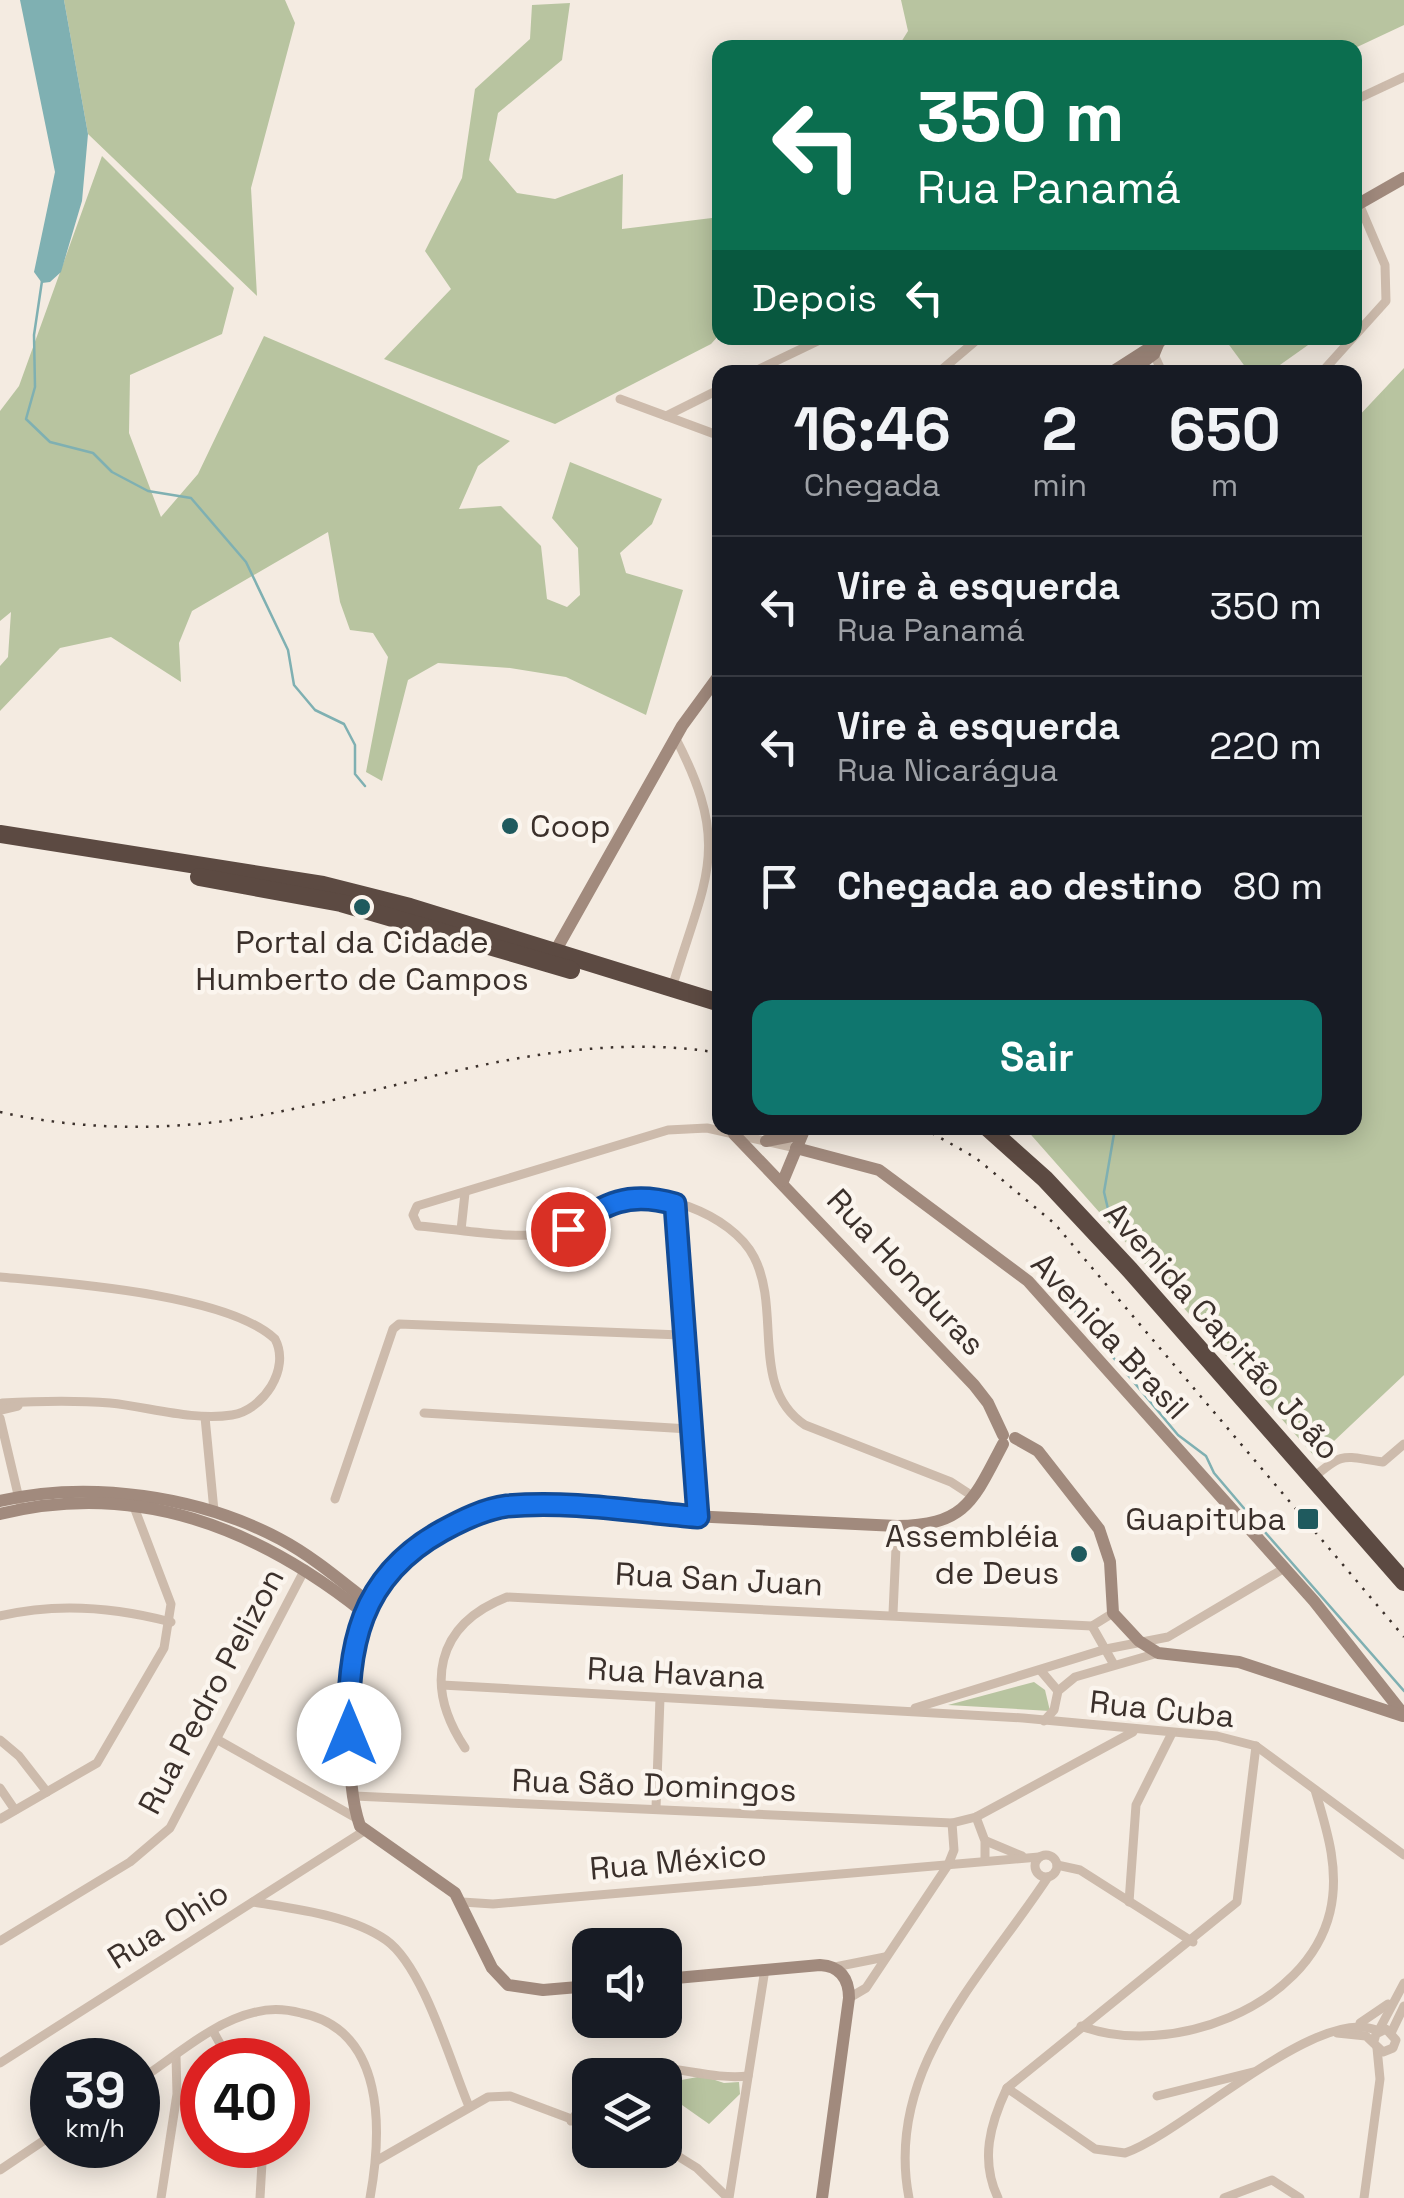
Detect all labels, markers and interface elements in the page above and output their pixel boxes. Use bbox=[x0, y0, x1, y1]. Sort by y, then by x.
text: 350 m bbox=[917, 72, 1124, 161]
icon: left bbox=[752, 80, 882, 210]
text: Rua Panamá bbox=[917, 159, 1181, 216]
icon: left bbox=[897, 270, 952, 325]
text: Depois bbox=[752, 274, 877, 322]
text: 16:46 bbox=[793, 391, 951, 468]
text: 2 bbox=[1042, 391, 1077, 468]
text: 650 bbox=[1169, 391, 1281, 468]
text: Chegada bbox=[804, 465, 940, 505]
text: min bbox=[1032, 465, 1087, 505]
text: m bbox=[1211, 465, 1238, 505]
text: Vire à esquerda bbox=[837, 562, 1120, 610]
icon: left bbox=[752, 579, 807, 634]
text: 350 m bbox=[1209, 582, 1322, 630]
text: Rua Panamá bbox=[837, 610, 1025, 650]
text: Vire à esquerda bbox=[837, 702, 1120, 750]
icon: left bbox=[752, 719, 807, 774]
text: 220 m bbox=[1209, 722, 1322, 770]
text: Rua Nicarágua bbox=[837, 750, 1058, 790]
place label: Coop bbox=[530, 806, 611, 846]
marker: Coop bbox=[499, 815, 521, 837]
icon: arrive bbox=[752, 859, 807, 914]
text: Chegada ao destino bbox=[837, 862, 1203, 910]
text: 80 m bbox=[1233, 862, 1323, 910]
marker: Portal da Cidade Humberto de Campos bbox=[351, 896, 373, 918]
place label: Portal da Cidade Humberto de Campos bbox=[195, 922, 529, 999]
button: Sair bbox=[752, 1000, 1322, 1115]
street label: Rua Honduras bbox=[819, 1180, 993, 1364]
pin bbox=[526, 1187, 611, 1272]
street label: Avenida Capitão João bbox=[1096, 1194, 1348, 1468]
icon: arrive bbox=[541, 1202, 596, 1257]
street label: Avenida Brasil bbox=[1023, 1244, 1197, 1428]
place label: Guapituba bbox=[1125, 1499, 1286, 1539]
marker: Guapituba bbox=[1295, 1506, 1321, 1532]
place label: Assembléia de Deus bbox=[885, 1516, 1059, 1593]
marker: Assembléia de Deus bbox=[1068, 1543, 1090, 1565]
street label: Rua San Juan bbox=[614, 1554, 824, 1604]
street label: Rua Pedro Pelizon bbox=[129, 1561, 293, 1821]
street label: Rua Havana bbox=[586, 1648, 766, 1698]
position arrow bbox=[297, 1682, 401, 1786]
street label: Rua Cuba bbox=[1088, 1682, 1236, 1736]
street label: Rua São Domingos bbox=[511, 1760, 797, 1810]
street label: Rua México bbox=[588, 1833, 768, 1889]
street label: Rua Ohio bbox=[100, 1872, 236, 1978]
map controls bbox=[572, 1928, 682, 2168]
button: sound bbox=[572, 1928, 682, 2038]
speed limit sign: 40 bbox=[180, 2038, 310, 2168]
button: layers bbox=[572, 2058, 682, 2168]
text: 39 bbox=[64, 2059, 126, 2123]
text: km/h bbox=[65, 2112, 125, 2144]

